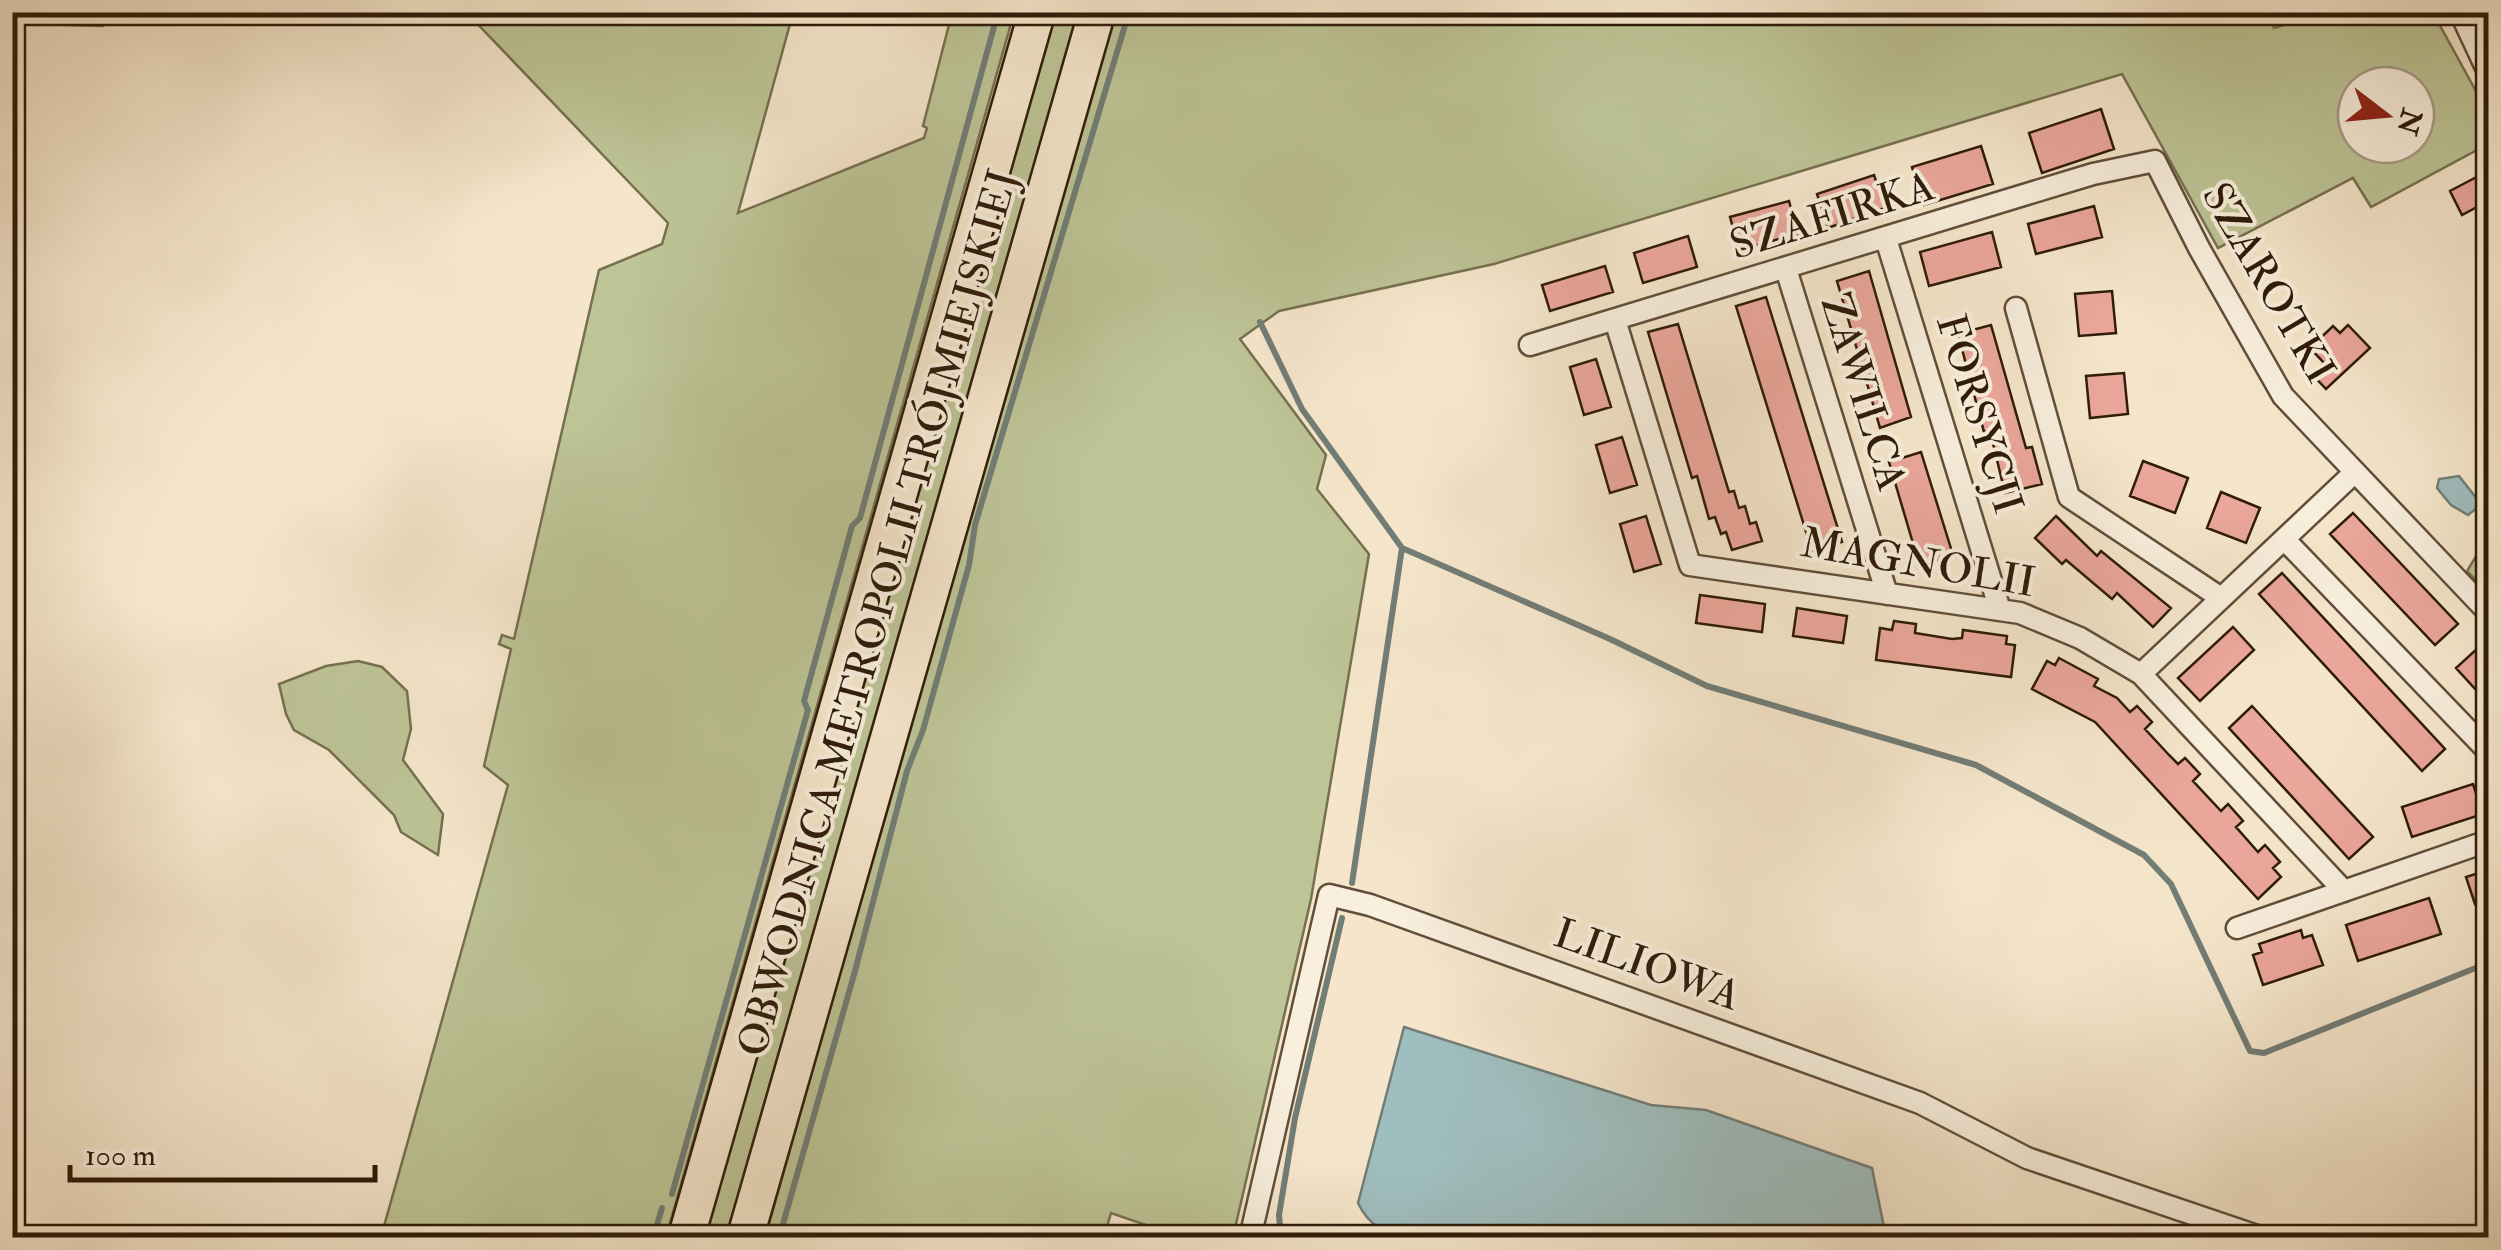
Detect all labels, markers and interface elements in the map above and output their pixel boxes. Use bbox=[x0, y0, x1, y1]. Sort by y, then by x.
north arrow bbox=[2336, 65, 2436, 165]
text: N bbox=[2388, 104, 2429, 139]
street label: SZAFIRKA bbox=[1724, 160, 1940, 272]
street label: OBWODNICA METROPOLII TRÓJMIEJSKIEJ bbox=[724, 163, 1030, 1063]
street label: SZAROTKI bbox=[2190, 174, 2346, 392]
street label: ZAWILCA bbox=[1808, 287, 1918, 497]
street label: FORSYCJI bbox=[1924, 308, 2034, 520]
street label: MAGNOLII bbox=[1797, 517, 2039, 609]
street label: LILIOWA bbox=[1547, 907, 1747, 1023]
scale bar bbox=[70, 1120, 375, 1182]
text: 100 m bbox=[85, 1137, 156, 1174]

